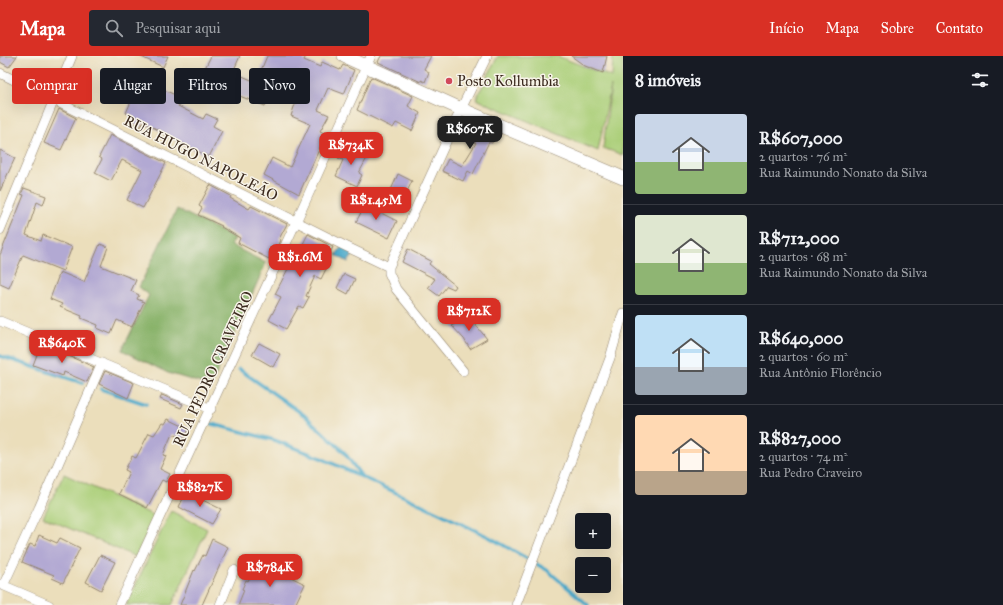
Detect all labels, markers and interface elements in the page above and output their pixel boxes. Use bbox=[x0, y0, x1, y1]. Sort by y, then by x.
search box bbox=[89, 10, 369, 46]
text: Mapa bbox=[20, 17, 65, 40]
icon: search bbox=[103, 17, 125, 39]
text: Pesquisar aqui bbox=[135, 19, 221, 37]
text: Início bbox=[769, 20, 804, 37]
text: Mapa bbox=[826, 20, 859, 37]
text: Sobre bbox=[881, 20, 914, 37]
text: Contato bbox=[936, 20, 983, 37]
chip: Comprar bbox=[12, 68, 92, 104]
chip: Alugar bbox=[100, 68, 166, 104]
chip: Filtros bbox=[174, 68, 241, 104]
chip: Novo bbox=[249, 68, 310, 104]
icon: filters bbox=[969, 69, 991, 91]
text: 8 imóveis bbox=[635, 70, 701, 91]
place label: Posto Kollumbia bbox=[457, 72, 560, 90]
marker: Posto Kollumbia bbox=[444, 76, 454, 86]
street label: RUA HUGO NAPOLEÃO bbox=[121, 111, 281, 205]
pin: R$607K bbox=[437, 116, 503, 150]
text: R$607K bbox=[446, 121, 494, 137]
text: R$607,000 bbox=[759, 128, 843, 149]
icon: home bbox=[667, 130, 715, 178]
pin: R$734K bbox=[318, 132, 384, 166]
text: R$734K bbox=[328, 137, 374, 153]
text: 2 quartos · 76 m² bbox=[759, 149, 847, 165]
text: Rua Raimundo Nonato da Silva bbox=[759, 165, 927, 181]
pin: R$1.45M bbox=[339, 187, 413, 221]
text: R$1.45M bbox=[350, 192, 402, 208]
text: R$712,000 bbox=[759, 228, 840, 249]
icon: home bbox=[667, 231, 715, 279]
pin: R$1.6M bbox=[267, 244, 333, 278]
text: R$1.6M bbox=[278, 249, 322, 265]
text: 2 quartos · 68 m² bbox=[759, 249, 847, 265]
text: Rua Raimundo Nonato da Silva bbox=[759, 265, 927, 281]
street label: RUA PEDRO CRAVEIRO bbox=[169, 288, 257, 450]
pin: R$712K bbox=[436, 298, 502, 332]
text: R$712K bbox=[447, 303, 491, 319]
text: R$640,000 bbox=[759, 328, 843, 349]
pin: R$640K bbox=[29, 330, 95, 364]
icon: home bbox=[667, 331, 715, 379]
text: R$640K bbox=[38, 335, 86, 351]
text: 2 quartos · 60 m² bbox=[759, 349, 848, 365]
text: Rua Antônio Florêncio bbox=[759, 365, 882, 381]
text: R$827,000 bbox=[759, 428, 841, 449]
icon: home bbox=[667, 431, 715, 479]
text: 2 quartos · 74 m² bbox=[759, 449, 848, 465]
text: Rua Pedro Craveiro bbox=[759, 465, 862, 481]
pin: R$827K bbox=[167, 474, 233, 508]
text: R$827K bbox=[177, 479, 223, 495]
map controls bbox=[575, 513, 611, 593]
button: + bbox=[575, 513, 611, 549]
pin: R$784K bbox=[237, 554, 303, 588]
button: − bbox=[575, 557, 611, 593]
text: R$784K bbox=[246, 559, 294, 575]

